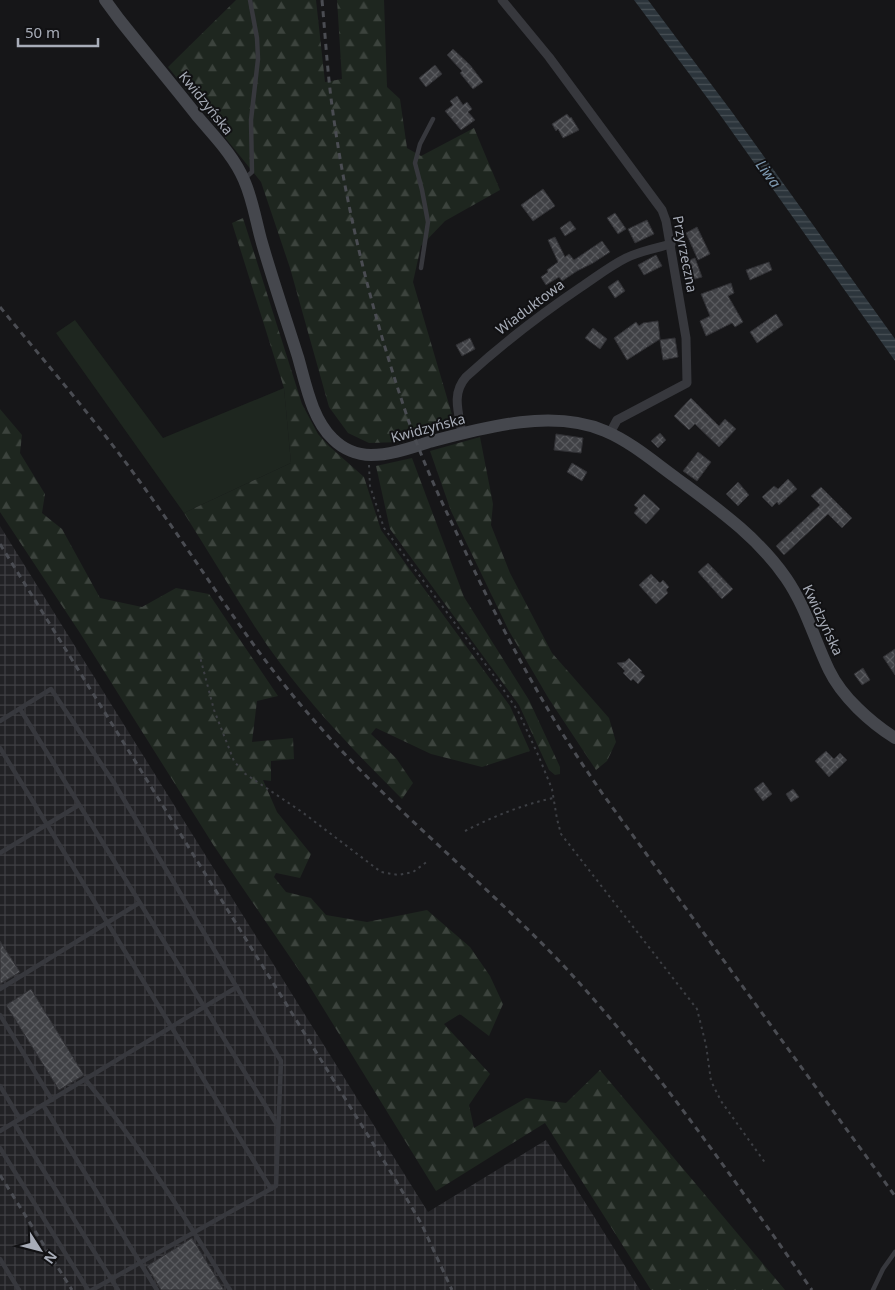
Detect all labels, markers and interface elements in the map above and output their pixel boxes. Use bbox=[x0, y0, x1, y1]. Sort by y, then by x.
scale bar bbox=[18, 15, 98, 47]
text: 50 m bbox=[25, 22, 60, 42]
street label: Kwidzyńska bbox=[175, 67, 238, 138]
water label: Liwa bbox=[752, 155, 786, 192]
street label: Przyrzeczna bbox=[669, 214, 702, 294]
street label: Wiaduktowa bbox=[492, 275, 568, 339]
street label: Kwidzyńska bbox=[389, 408, 467, 447]
street label: Kwidzyńska bbox=[799, 581, 848, 658]
north arrow bbox=[15, 1225, 65, 1275]
text: N bbox=[40, 1248, 62, 1268]

